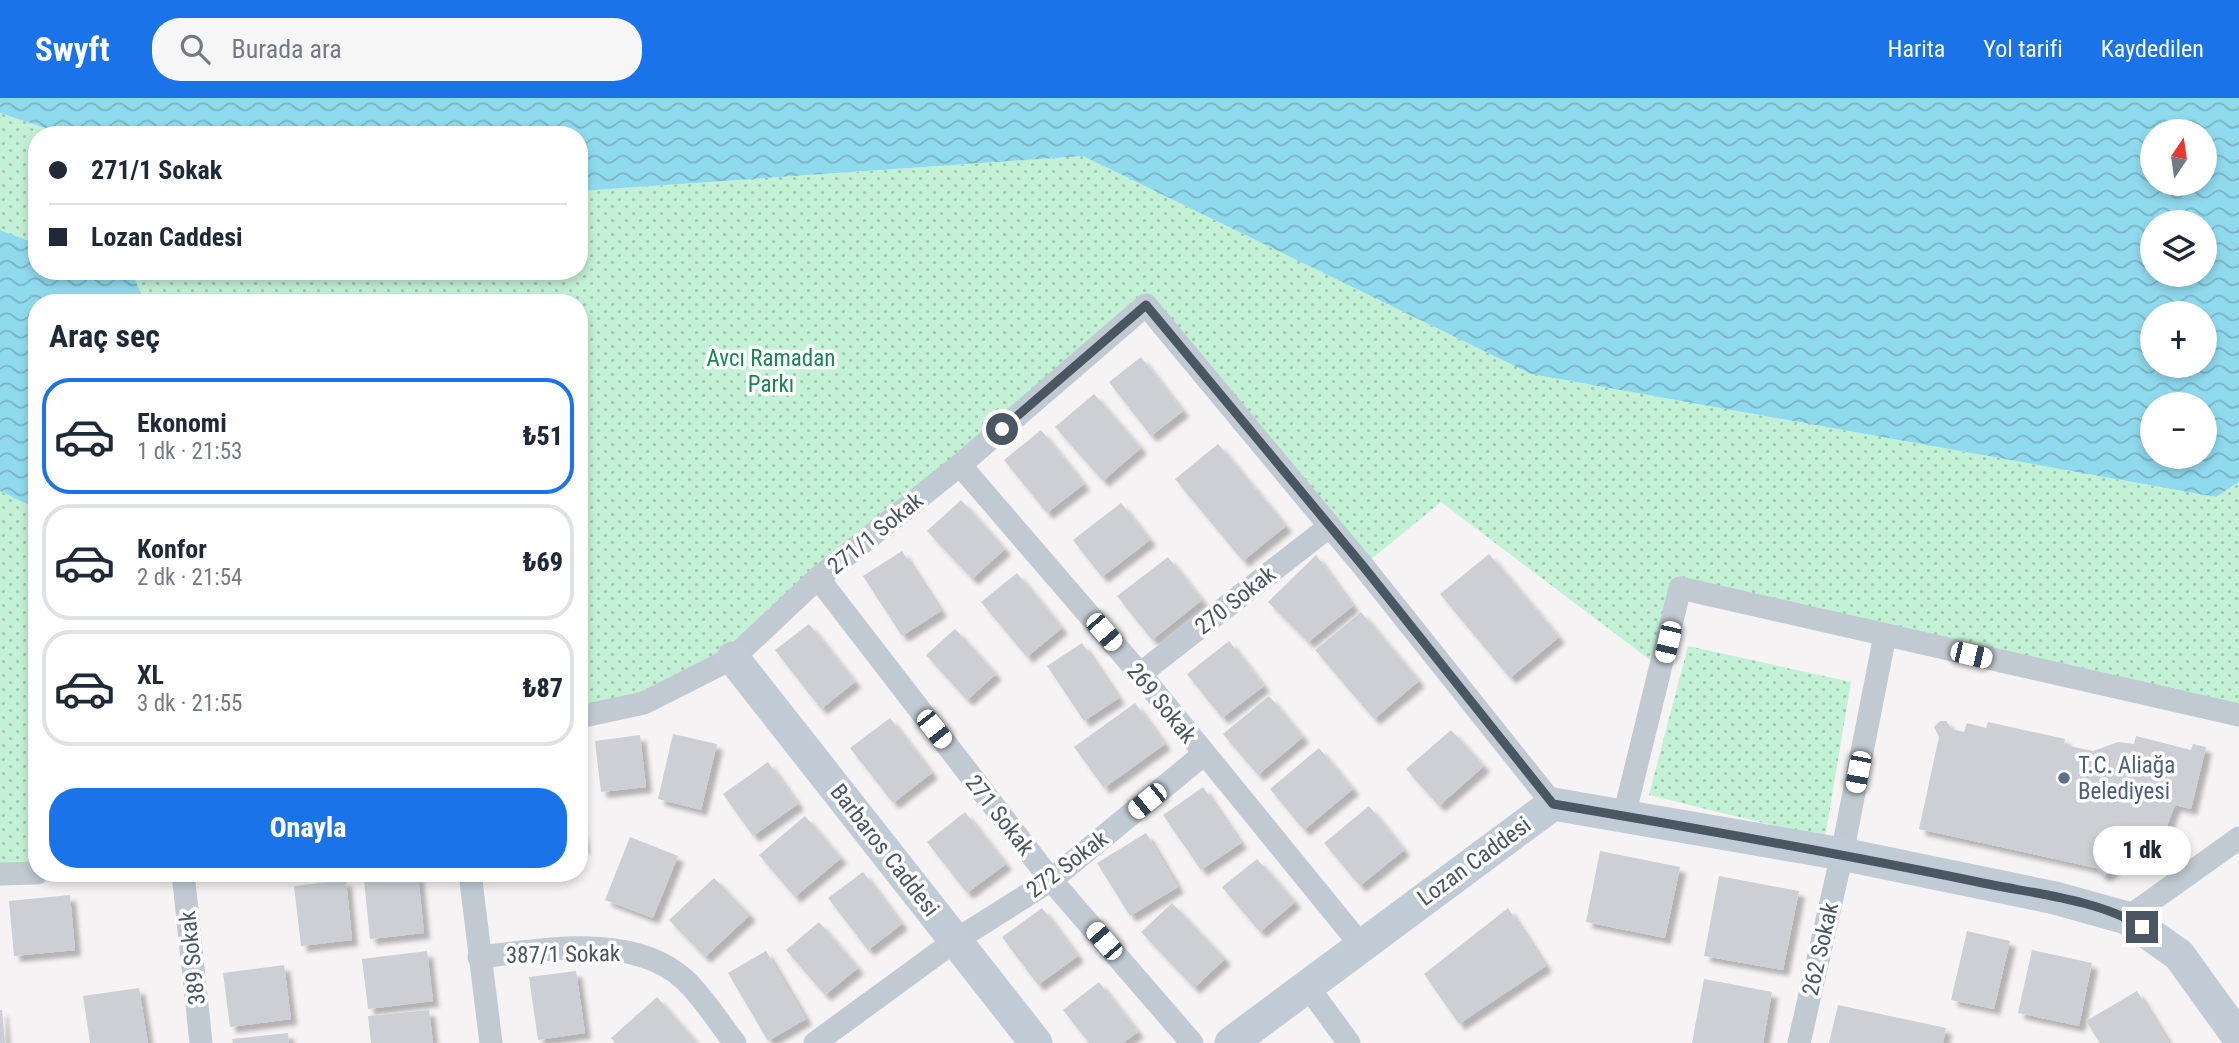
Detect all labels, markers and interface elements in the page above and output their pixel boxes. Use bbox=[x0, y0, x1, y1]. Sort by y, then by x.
search box bbox=[152, 18, 642, 81]
text: Swyft bbox=[35, 30, 110, 69]
icon: search bbox=[176, 30, 214, 68]
text: Burada ara bbox=[232, 34, 342, 64]
text: Harita bbox=[1888, 35, 1945, 63]
text: Yol tarifi bbox=[1983, 35, 2063, 63]
text: Kaydedilen bbox=[2101, 35, 2204, 63]
north arrow bbox=[2140, 119, 2217, 196]
map controls bbox=[2140, 119, 2217, 469]
text: 271/1 Sokak bbox=[91, 155, 222, 185]
button: layers bbox=[2140, 210, 2217, 287]
text: Lozan Caddesi bbox=[91, 222, 243, 252]
button: + bbox=[2140, 301, 2217, 378]
text: Araç seç bbox=[49, 317, 160, 355]
park label: Avcı Ramadan Parkı bbox=[707, 345, 835, 398]
button: − bbox=[2140, 392, 2217, 469]
icon: car bbox=[53, 405, 116, 468]
text: Ekonomi bbox=[137, 408, 227, 438]
route start bbox=[986, 413, 1018, 445]
text: ₺51 bbox=[522, 421, 563, 451]
text: 1 dk · 21:53 bbox=[137, 438, 242, 465]
street label: 271/1 Sokak bbox=[822, 486, 929, 580]
icon: car bbox=[53, 531, 116, 594]
text: Konfor bbox=[137, 534, 207, 564]
text: ₺69 bbox=[522, 547, 563, 577]
street label: 270 Sokak bbox=[1190, 560, 1281, 640]
text: 2 dk · 21:54 bbox=[137, 564, 242, 591]
car bbox=[1083, 609, 1126, 655]
car bbox=[1654, 619, 1683, 665]
car bbox=[1949, 640, 1994, 670]
icon: car bbox=[53, 657, 116, 720]
street label: 269 Sokak bbox=[1121, 658, 1202, 749]
text: XL bbox=[137, 660, 164, 690]
text: ₺87 bbox=[522, 673, 563, 703]
text: 3 dk · 21:55 bbox=[137, 690, 242, 717]
car bbox=[913, 706, 956, 752]
car bbox=[1844, 749, 1873, 795]
place label: T.C. Aliağa Belediyesi bbox=[2078, 752, 2175, 805]
street label: 271 Sokak bbox=[960, 770, 1040, 861]
marker: T.C. Aliağa Belediyesi bbox=[2056, 770, 2072, 786]
street label: Barbaros Caddesi bbox=[825, 779, 945, 922]
car bbox=[1125, 780, 1170, 822]
button: Onayla bbox=[49, 788, 567, 868]
street label: Lozan Caddesi bbox=[1412, 811, 1536, 911]
street label: 272 Sokak bbox=[1021, 825, 1114, 904]
callout: 1 dk bbox=[2093, 826, 2191, 874]
text: 1 dk bbox=[2122, 837, 2162, 864]
street label: 262 Sokak bbox=[1797, 899, 1844, 998]
street label: 389 Sokak bbox=[174, 909, 211, 1006]
route end bbox=[2126, 911, 2158, 943]
car bbox=[1083, 918, 1126, 964]
street label: 387/1 Sokak bbox=[506, 940, 621, 969]

